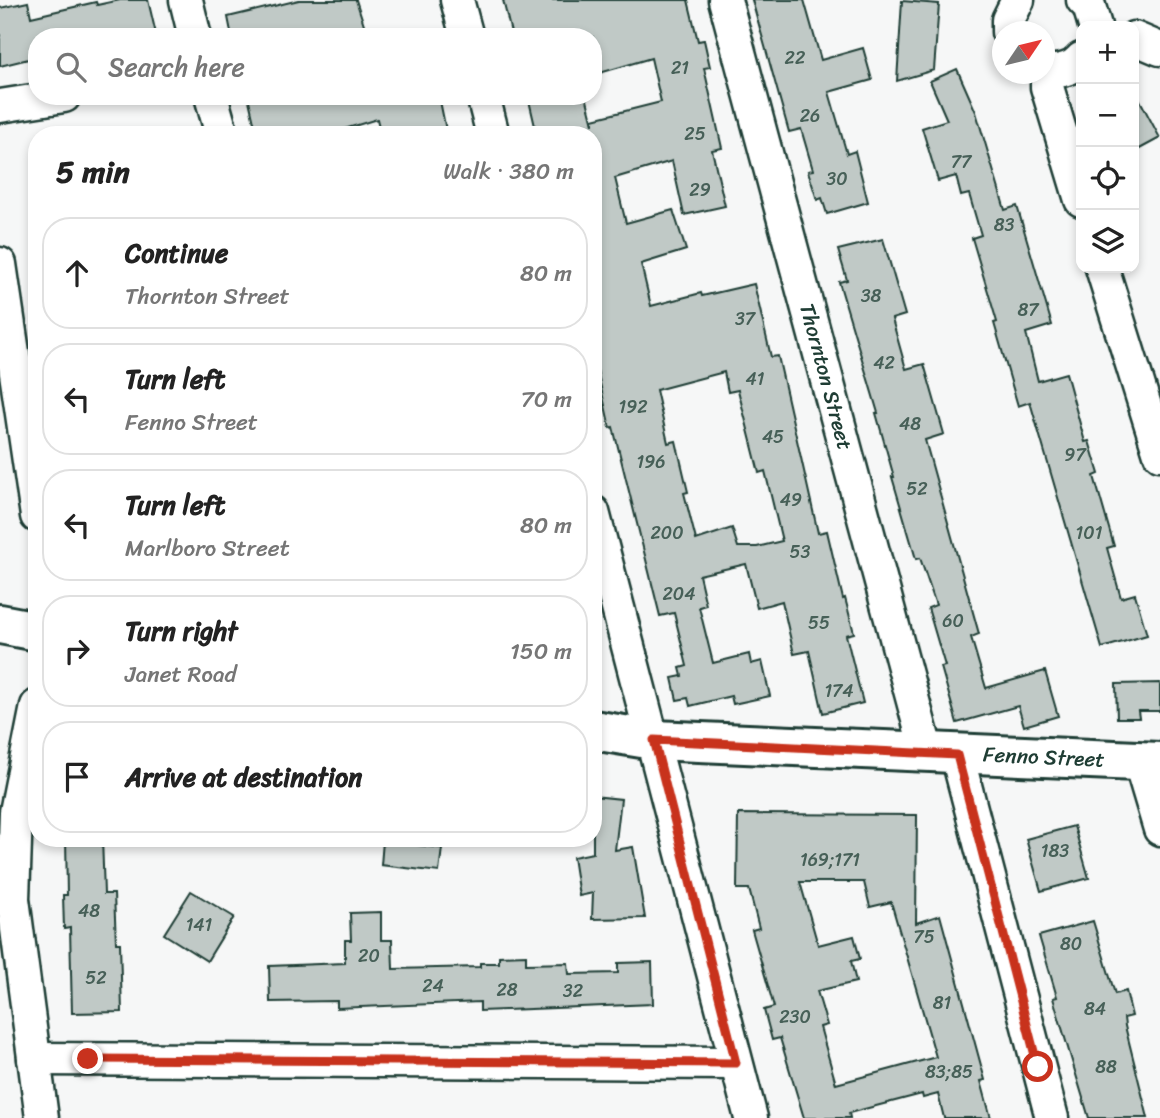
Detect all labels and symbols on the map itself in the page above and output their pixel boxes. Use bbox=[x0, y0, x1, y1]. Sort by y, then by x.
north arrow bbox=[992, 21, 1055, 84]
house number: 22 bbox=[785, 42, 805, 74]
house number: 21 bbox=[671, 52, 689, 84]
house number: 26 bbox=[800, 100, 820, 132]
house number: 25 bbox=[684, 118, 706, 150]
house number: 77 bbox=[951, 146, 973, 178]
house number: 30 bbox=[826, 163, 848, 195]
house number: 29 bbox=[689, 174, 711, 206]
house number: 83 bbox=[994, 209, 1014, 241]
house number: 38 bbox=[861, 280, 882, 312]
house number: 87 bbox=[1017, 294, 1040, 326]
street label: Thornton Street bbox=[788, 299, 864, 454]
house number: 37 bbox=[735, 303, 757, 335]
house number: 42 bbox=[873, 347, 895, 379]
house number: 41 bbox=[746, 363, 765, 395]
house number: 192 bbox=[618, 391, 648, 423]
house number: 48 bbox=[899, 408, 921, 440]
house number: 45 bbox=[762, 421, 784, 453]
house number: 97 bbox=[1064, 439, 1087, 471]
house number: 196 bbox=[637, 446, 666, 478]
house number: 52 bbox=[906, 473, 928, 505]
house number: 49 bbox=[780, 484, 802, 516]
house number: 200 bbox=[650, 517, 684, 549]
house number: 101 bbox=[1076, 517, 1103, 549]
house number: 53 bbox=[790, 536, 811, 568]
house number: 204 bbox=[662, 578, 696, 610]
house number: 60 bbox=[942, 605, 964, 637]
house number: 55 bbox=[808, 607, 830, 639]
house number: 174 bbox=[824, 675, 854, 707]
street label: Fenno Street bbox=[982, 735, 1105, 779]
house number: 183 bbox=[1041, 835, 1069, 867]
house number: 169;171 bbox=[800, 844, 860, 876]
house number: 48 bbox=[78, 895, 100, 927]
house number: 141 bbox=[186, 909, 213, 941]
house number: 75 bbox=[913, 921, 935, 953]
house number: 80 bbox=[1060, 928, 1082, 960]
house number: 20 bbox=[358, 940, 380, 972]
house number: 52 bbox=[85, 962, 107, 994]
house number: 24 bbox=[422, 970, 444, 1002]
house number: 28 bbox=[496, 974, 518, 1006]
house number: 32 bbox=[563, 975, 583, 1007]
house number: 81 bbox=[933, 987, 952, 1019]
house number: 84 bbox=[1084, 993, 1106, 1025]
house number: 230 bbox=[779, 1001, 811, 1033]
route end bbox=[72, 1043, 103, 1074]
route start bbox=[1022, 1051, 1053, 1082]
house number: 88 bbox=[1095, 1051, 1117, 1083]
house number: 83;85 bbox=[925, 1056, 973, 1088]

